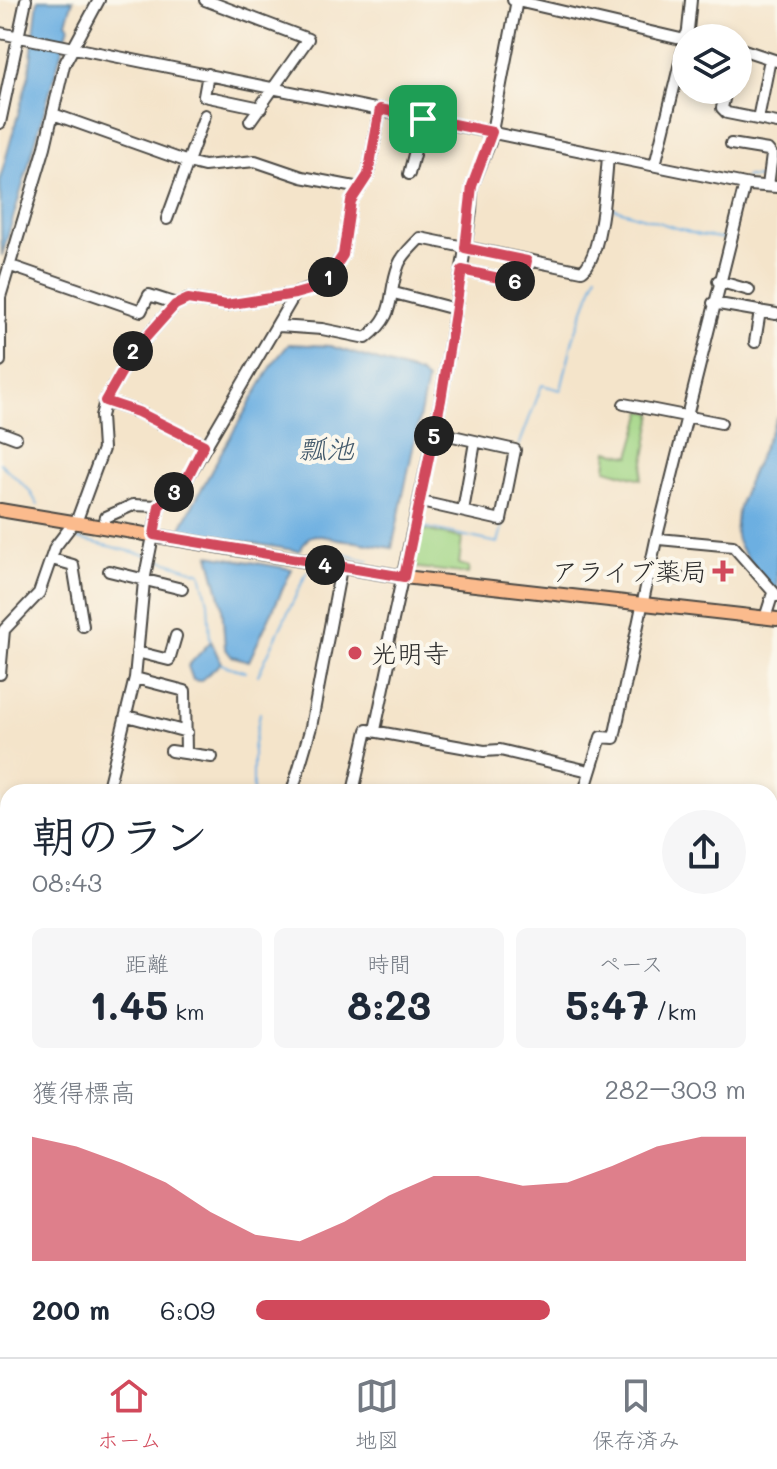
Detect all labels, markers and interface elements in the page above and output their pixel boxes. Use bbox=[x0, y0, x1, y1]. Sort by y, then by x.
map controls bbox=[672, 24, 752, 104]
button: layers bbox=[672, 24, 752, 104]
pin bbox=[389, 85, 457, 153]
icon: arrive bbox=[401, 97, 445, 141]
pin: 1 bbox=[308, 257, 348, 297]
pin: 6 bbox=[495, 261, 535, 301]
text: 1 bbox=[323, 262, 333, 291]
text: 6 bbox=[508, 266, 522, 295]
pin: 2 bbox=[113, 331, 153, 371]
text: 2 bbox=[127, 336, 139, 365]
pin: 5 bbox=[414, 416, 454, 456]
text: 5 bbox=[428, 421, 440, 450]
water label: 瓢池 bbox=[298, 430, 355, 466]
pin: 3 bbox=[154, 472, 194, 512]
text: 3 bbox=[167, 477, 181, 506]
pin: 4 bbox=[305, 545, 345, 585]
text: 4 bbox=[318, 550, 332, 579]
place label: アライブ薬局 bbox=[552, 554, 707, 588]
marker: アライブ薬局 bbox=[714, 562, 732, 580]
place label: 光明寺 bbox=[371, 636, 449, 670]
marker: 光明寺 bbox=[346, 644, 364, 662]
text: 朝のラン bbox=[32, 806, 208, 863]
button: share bbox=[662, 810, 746, 894]
text: 08:43 bbox=[32, 865, 102, 899]
text: 距離 bbox=[125, 949, 169, 978]
text: 時間 bbox=[367, 949, 411, 978]
text: ペース bbox=[599, 949, 663, 978]
text: 1.45 bbox=[89, 978, 168, 1030]
text: 8:23 bbox=[347, 978, 431, 1030]
text: 5:47 bbox=[565, 978, 649, 1030]
text: km bbox=[168, 997, 205, 1026]
text: /km bbox=[649, 997, 697, 1026]
text: 282–303 m bbox=[604, 1072, 746, 1106]
text: 獲得標高 bbox=[32, 1075, 136, 1109]
text: 200 m bbox=[32, 1293, 110, 1327]
text: 6:09 bbox=[160, 1293, 215, 1327]
tab: ホーム bbox=[97, 1374, 162, 1454]
tab: 地図 bbox=[355, 1374, 399, 1454]
tab: 保存済み bbox=[592, 1374, 680, 1454]

